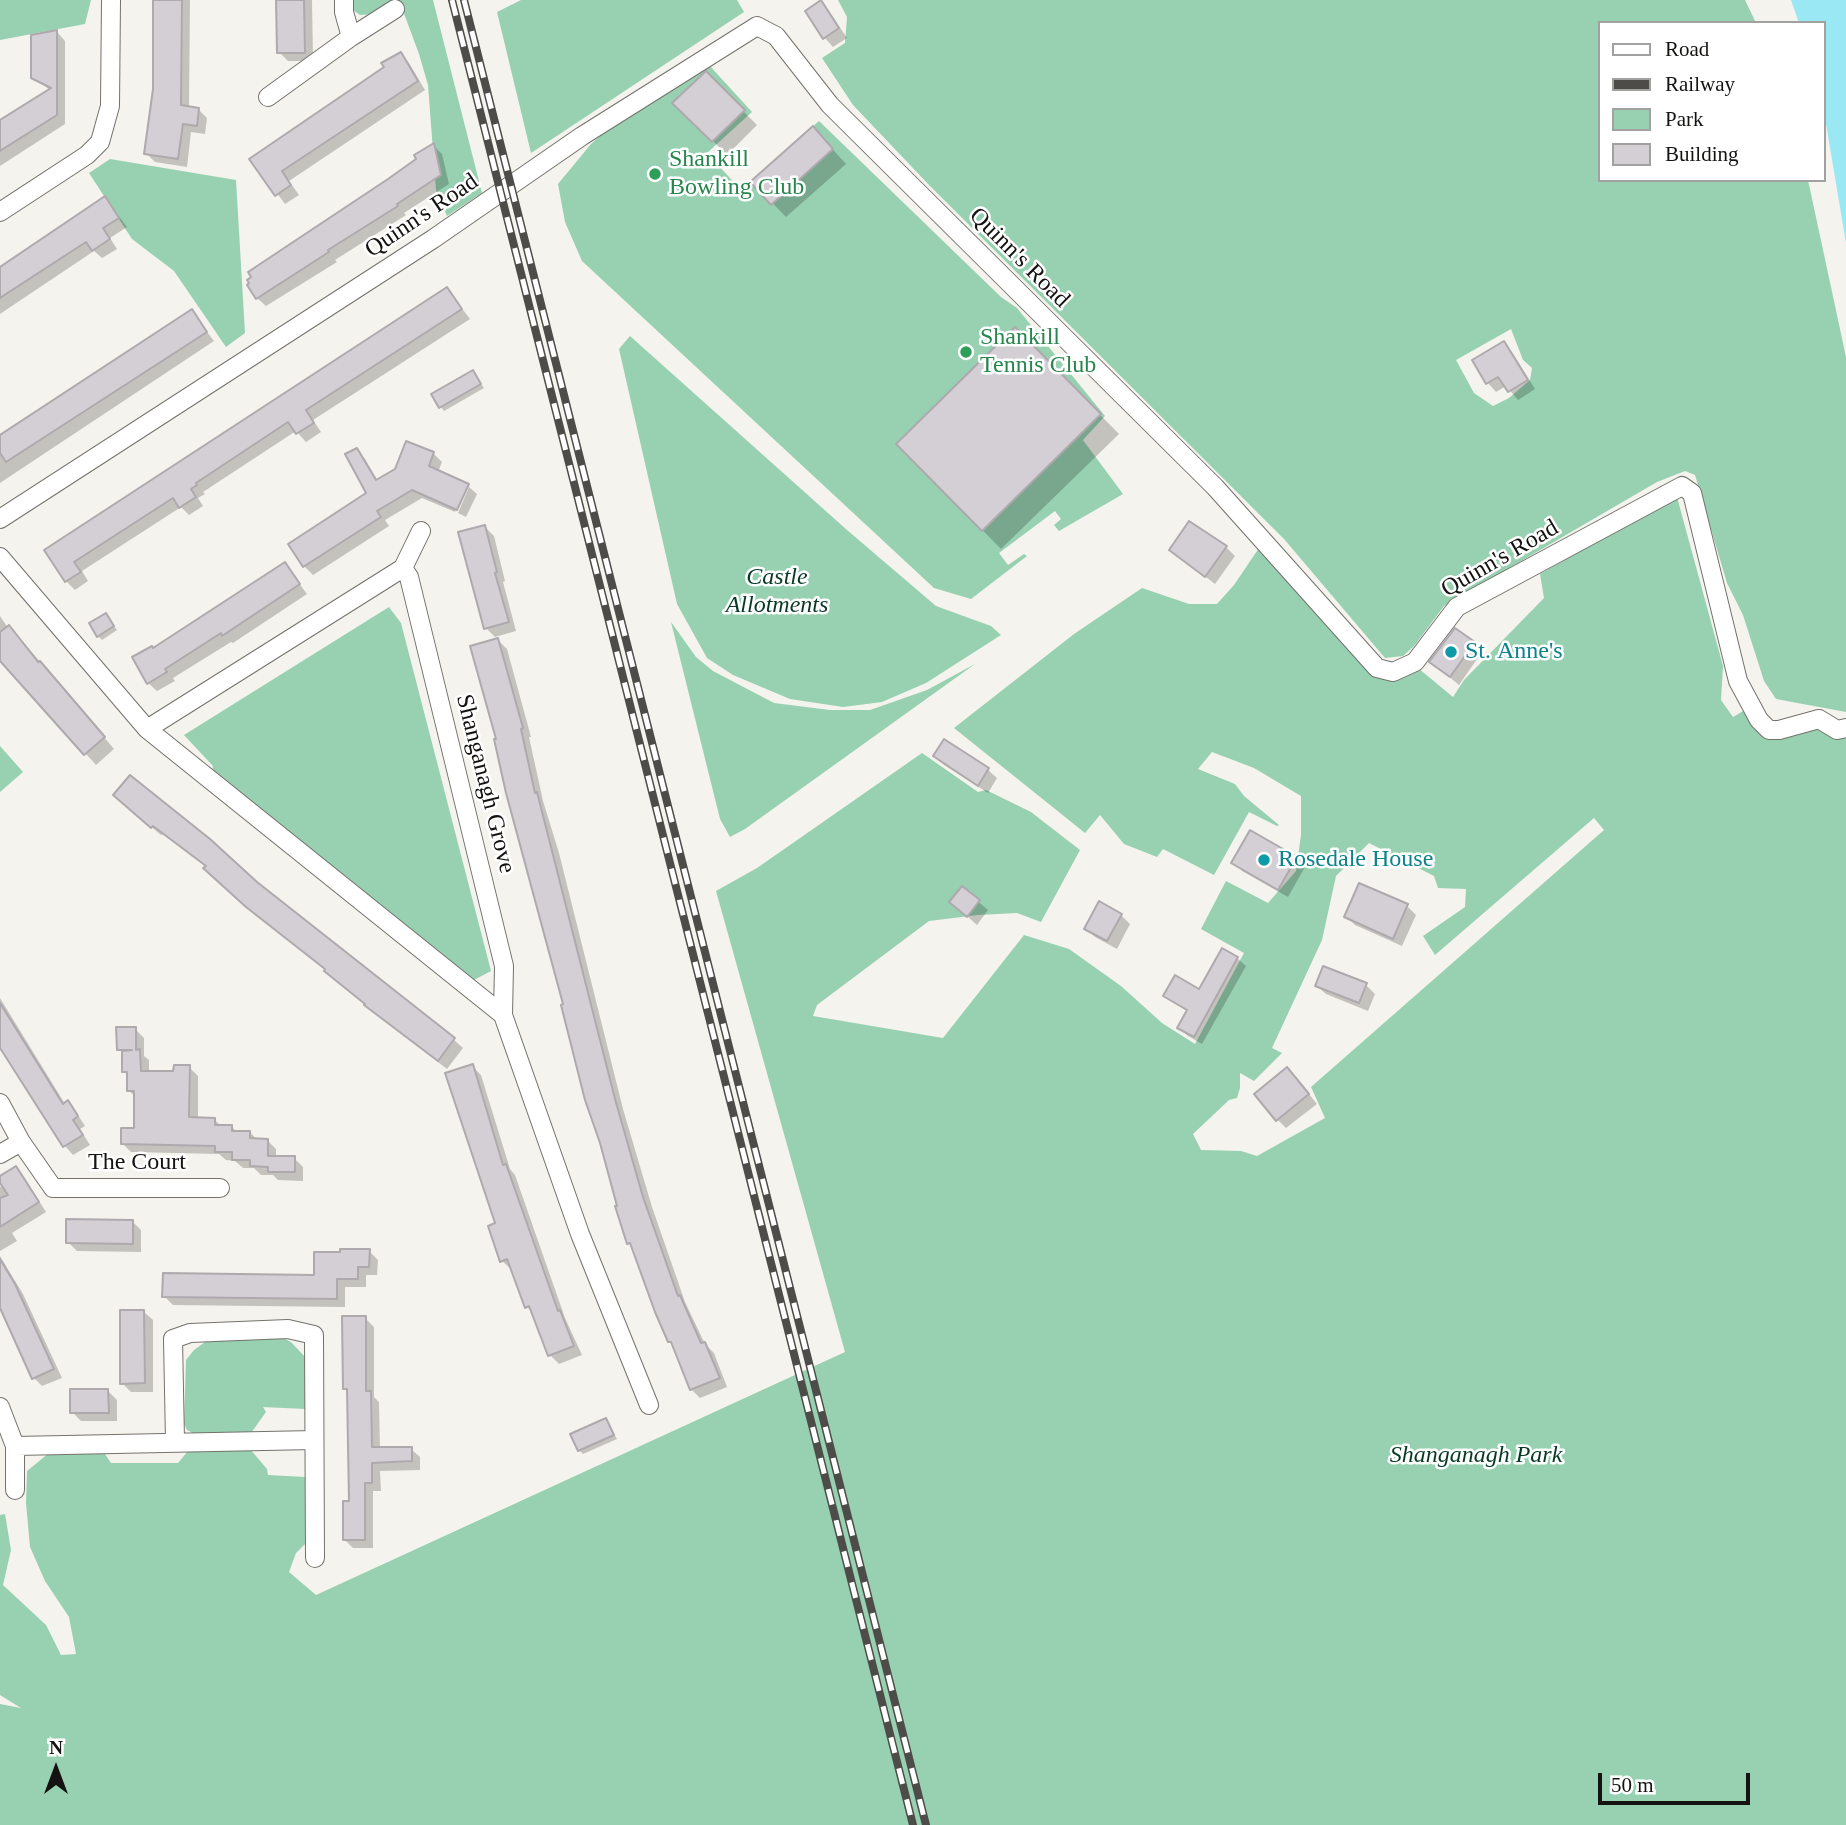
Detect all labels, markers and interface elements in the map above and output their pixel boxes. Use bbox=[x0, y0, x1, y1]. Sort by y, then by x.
legend bbox=[1598, 21, 1825, 182]
text: Road bbox=[1665, 37, 1709, 61]
text: Railway bbox=[1665, 72, 1735, 96]
text: Park bbox=[1665, 107, 1704, 131]
text: Building bbox=[1665, 142, 1739, 166]
place label: Shankill Bowling Club bbox=[669, 146, 804, 202]
marker: Shankill Bowling Club bbox=[647, 166, 663, 182]
street label: Quinn's Road bbox=[360, 168, 484, 264]
street label: Quinn's Road bbox=[963, 202, 1075, 314]
place label: Shankill Tennis Club bbox=[980, 324, 1096, 380]
marker: Shankill Tennis Club bbox=[958, 344, 974, 360]
street label: Quinn's Road bbox=[1436, 514, 1564, 604]
park label: Castle Allotments bbox=[726, 564, 828, 620]
place label: St. Anne's bbox=[1465, 638, 1563, 666]
marker: St. Anne's bbox=[1443, 644, 1459, 660]
street label: Shanganagh Grove bbox=[449, 692, 521, 876]
place label: Rosedale House bbox=[1278, 846, 1433, 874]
marker: Rosedale House bbox=[1256, 852, 1272, 868]
street label: The Court bbox=[88, 1149, 186, 1177]
park label: Shanganagh Park bbox=[1390, 1442, 1562, 1470]
north arrow bbox=[21, 1734, 91, 1804]
text: N bbox=[49, 1737, 63, 1758]
scale bar bbox=[1601, 1758, 1753, 1802]
text: 50 m bbox=[1611, 1773, 1654, 1797]

